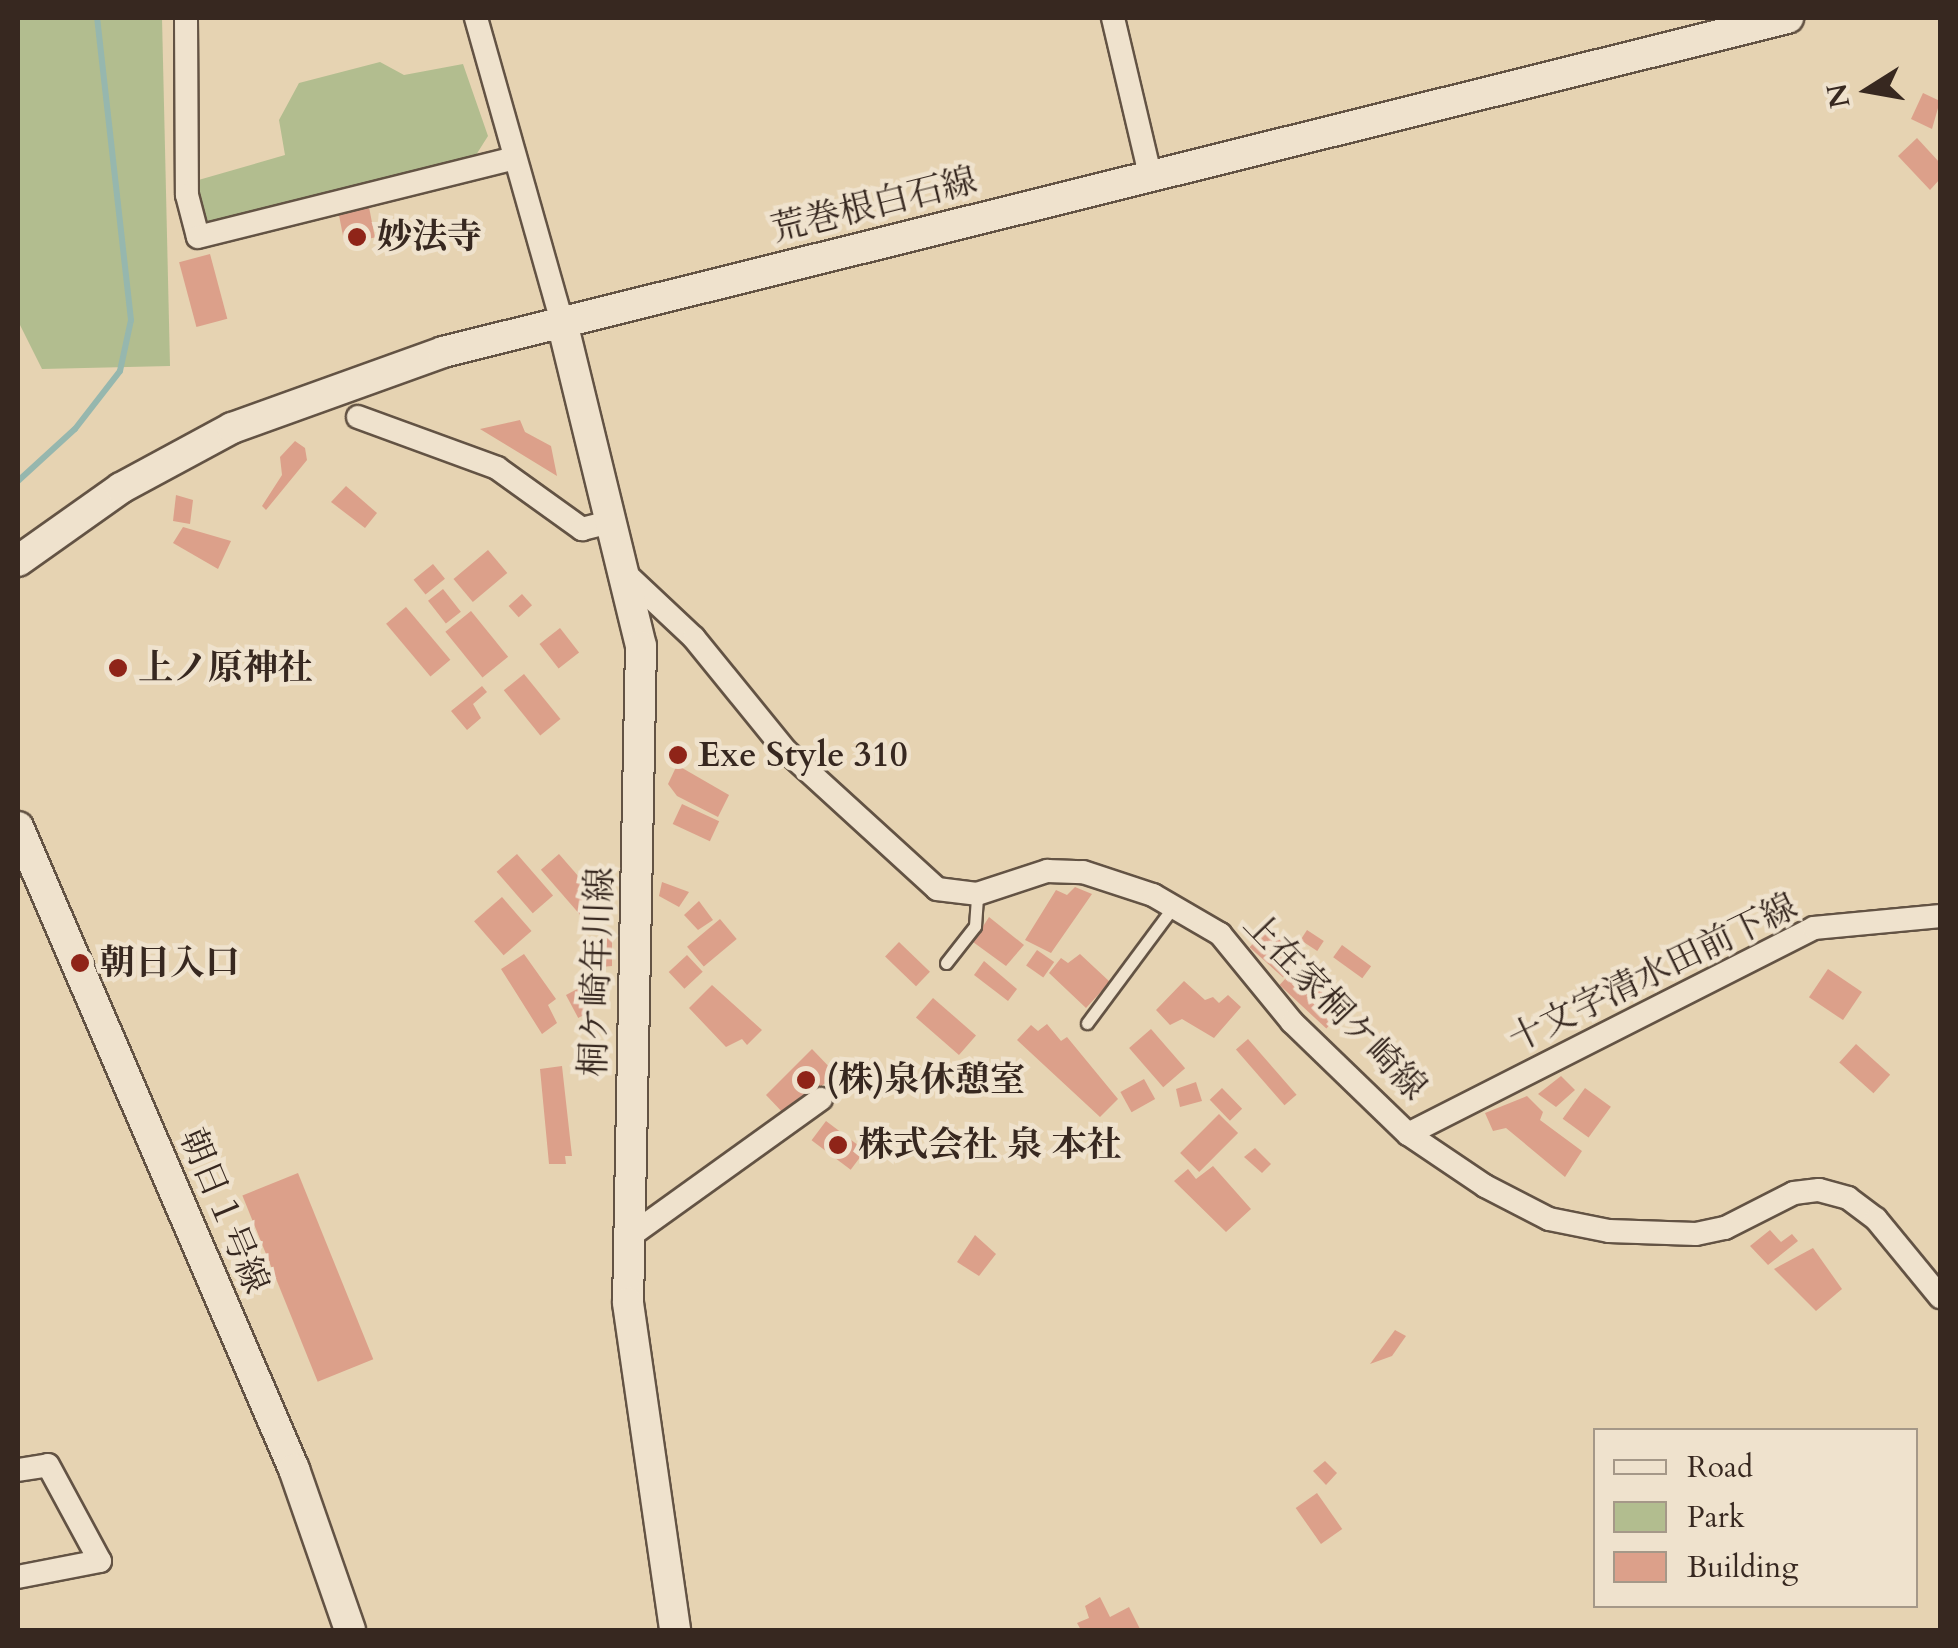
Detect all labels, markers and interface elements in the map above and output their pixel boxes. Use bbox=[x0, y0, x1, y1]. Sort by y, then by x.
north arrow bbox=[1818, 40, 1918, 140]
text: N bbox=[1818, 80, 1860, 111]
street label: 荒巻根白石線 bbox=[767, 159, 981, 251]
place label: 妙法寺 bbox=[377, 216, 482, 258]
marker: 妙法寺 bbox=[346, 226, 368, 248]
place label: 上ノ原神社 bbox=[138, 647, 313, 689]
marker: 上ノ原神社 bbox=[107, 657, 129, 679]
place label: Exe Style 310 bbox=[698, 734, 908, 776]
marker: Exe Style 310 bbox=[667, 744, 689, 766]
street label: 桐ケ崎年川線 bbox=[572, 866, 622, 1078]
street label: 十文字清水田前下線 bbox=[1502, 885, 1804, 1061]
street label: 上在家桐ケ崎線 bbox=[1235, 903, 1435, 1109]
place label: 朝日入口 bbox=[100, 942, 240, 984]
marker: 朝日入口 bbox=[69, 952, 91, 974]
place label: (株)泉休憩室 bbox=[826, 1059, 1025, 1101]
marker: (株)泉休憩室 bbox=[795, 1069, 817, 1091]
street label: 朝日１号線 bbox=[170, 1122, 278, 1300]
place label: 株式会社 泉 本社 bbox=[858, 1124, 1122, 1166]
marker: 株式会社 泉 本社 bbox=[827, 1134, 849, 1156]
legend bbox=[1593, 1428, 1918, 1608]
text: Road bbox=[1687, 1447, 1753, 1488]
text: Park bbox=[1687, 1497, 1745, 1538]
text: Building bbox=[1687, 1547, 1798, 1588]

